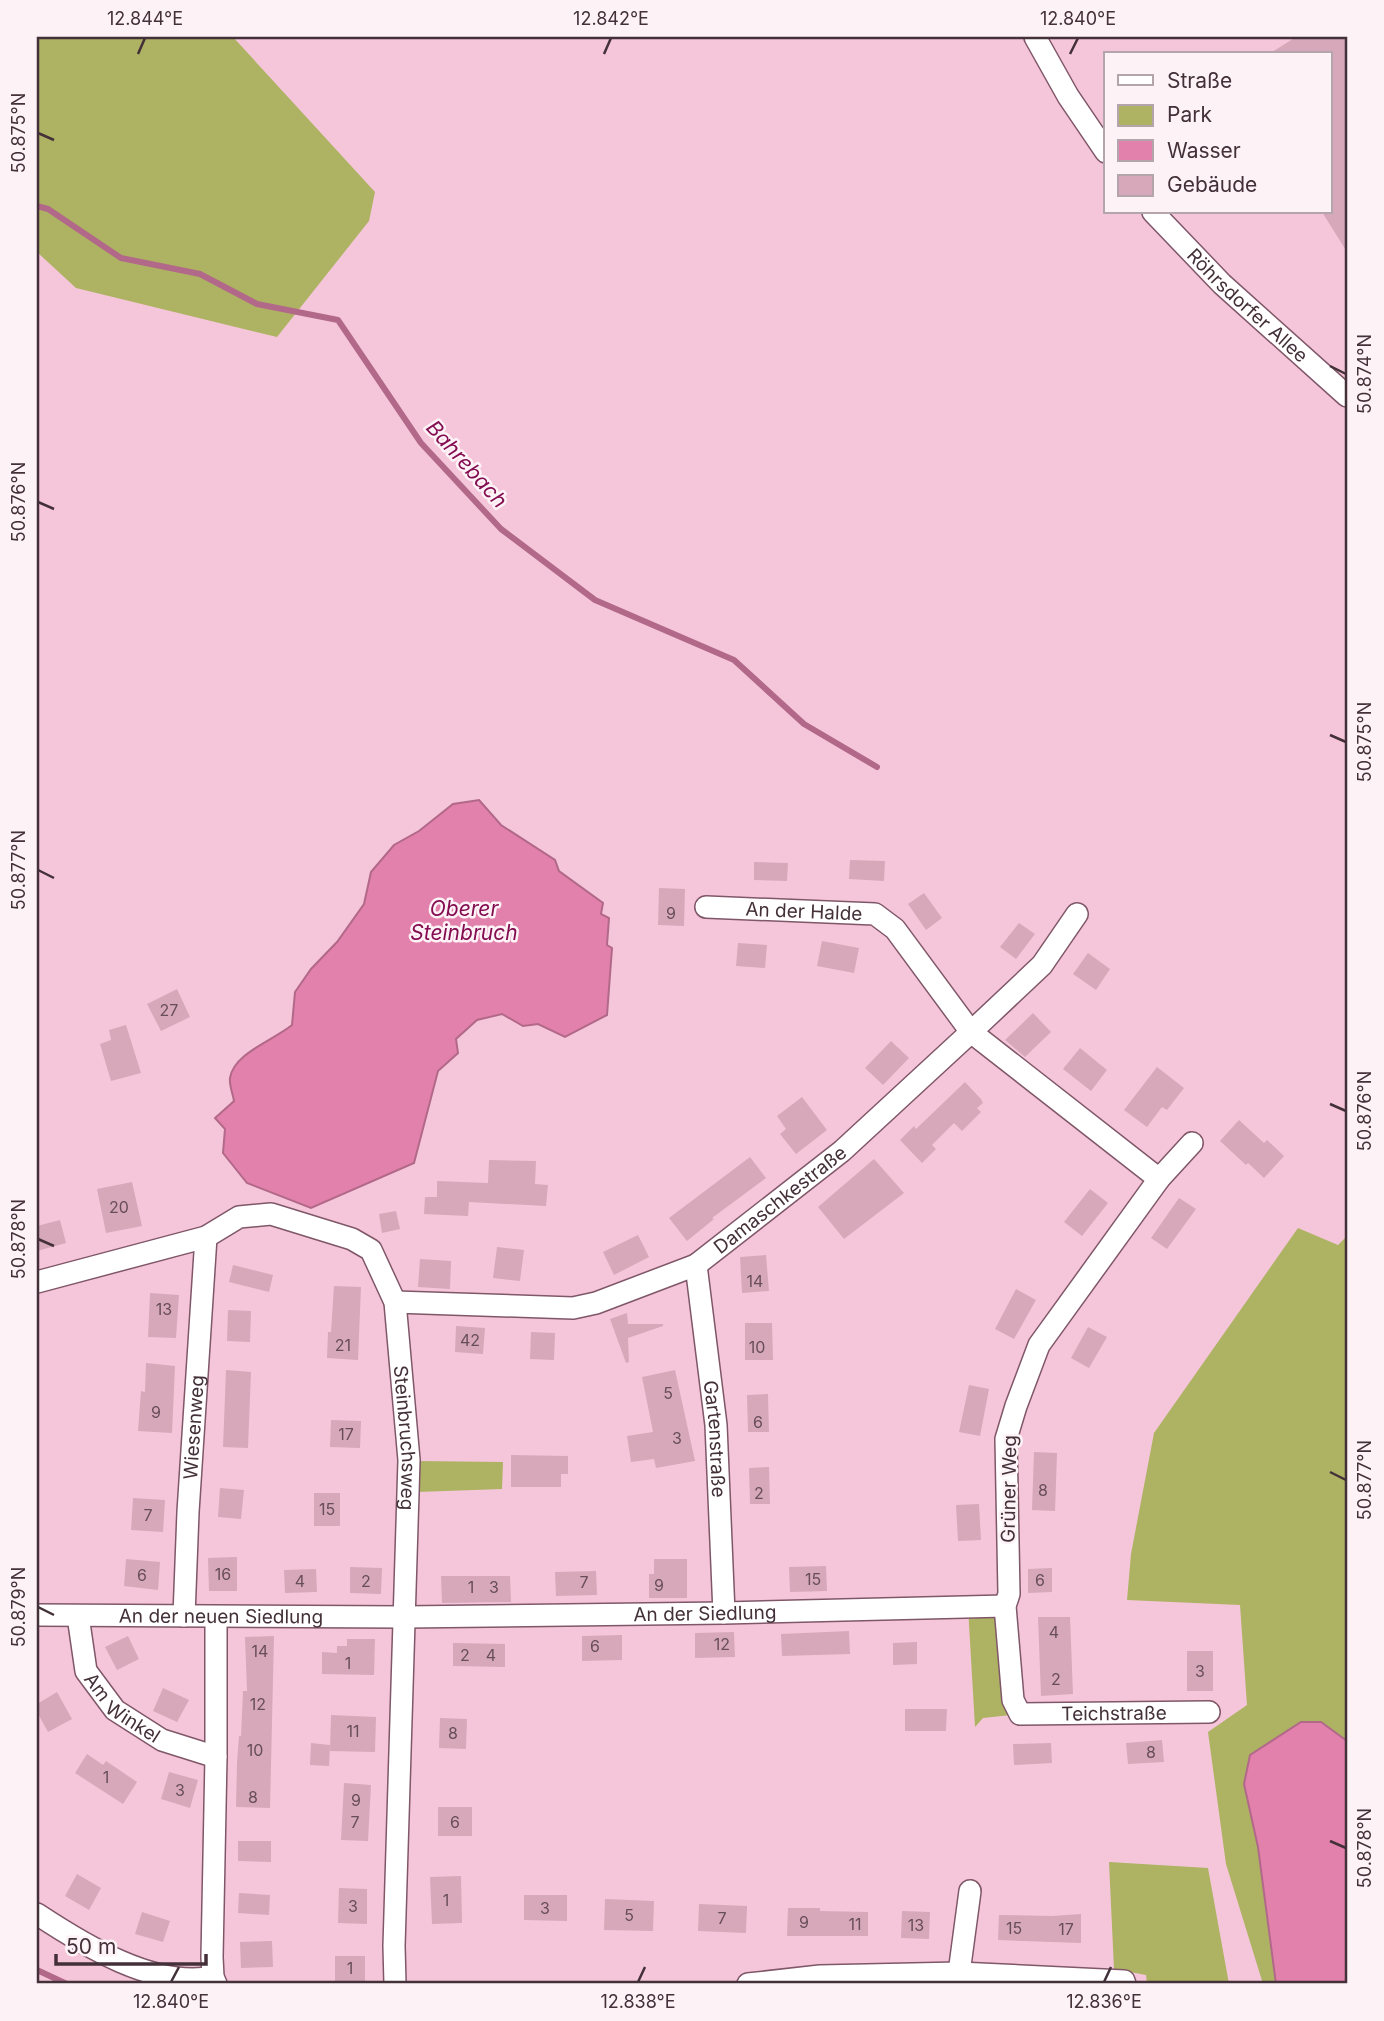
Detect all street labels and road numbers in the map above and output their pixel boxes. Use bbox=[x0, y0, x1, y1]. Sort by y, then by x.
street label: Röhrsdorfer Allee bbox=[1182, 243, 1313, 367]
street label: An der Halde bbox=[745, 897, 863, 925]
street label: Damaschkestraße bbox=[709, 1141, 851, 1258]
street label: Steinbruchsweg bbox=[389, 1364, 421, 1511]
street label: Wiesenweg bbox=[179, 1374, 208, 1480]
street label: Gartenstraße bbox=[699, 1379, 731, 1498]
street label: Grüner Weg bbox=[997, 1435, 1021, 1543]
street label: An der Siedlung bbox=[633, 1600, 777, 1626]
street label: An der neuen Siedlung bbox=[119, 1604, 323, 1628]
street label: Am Winkel bbox=[80, 1668, 165, 1747]
street label: Teichstraße bbox=[1061, 1701, 1167, 1725]

